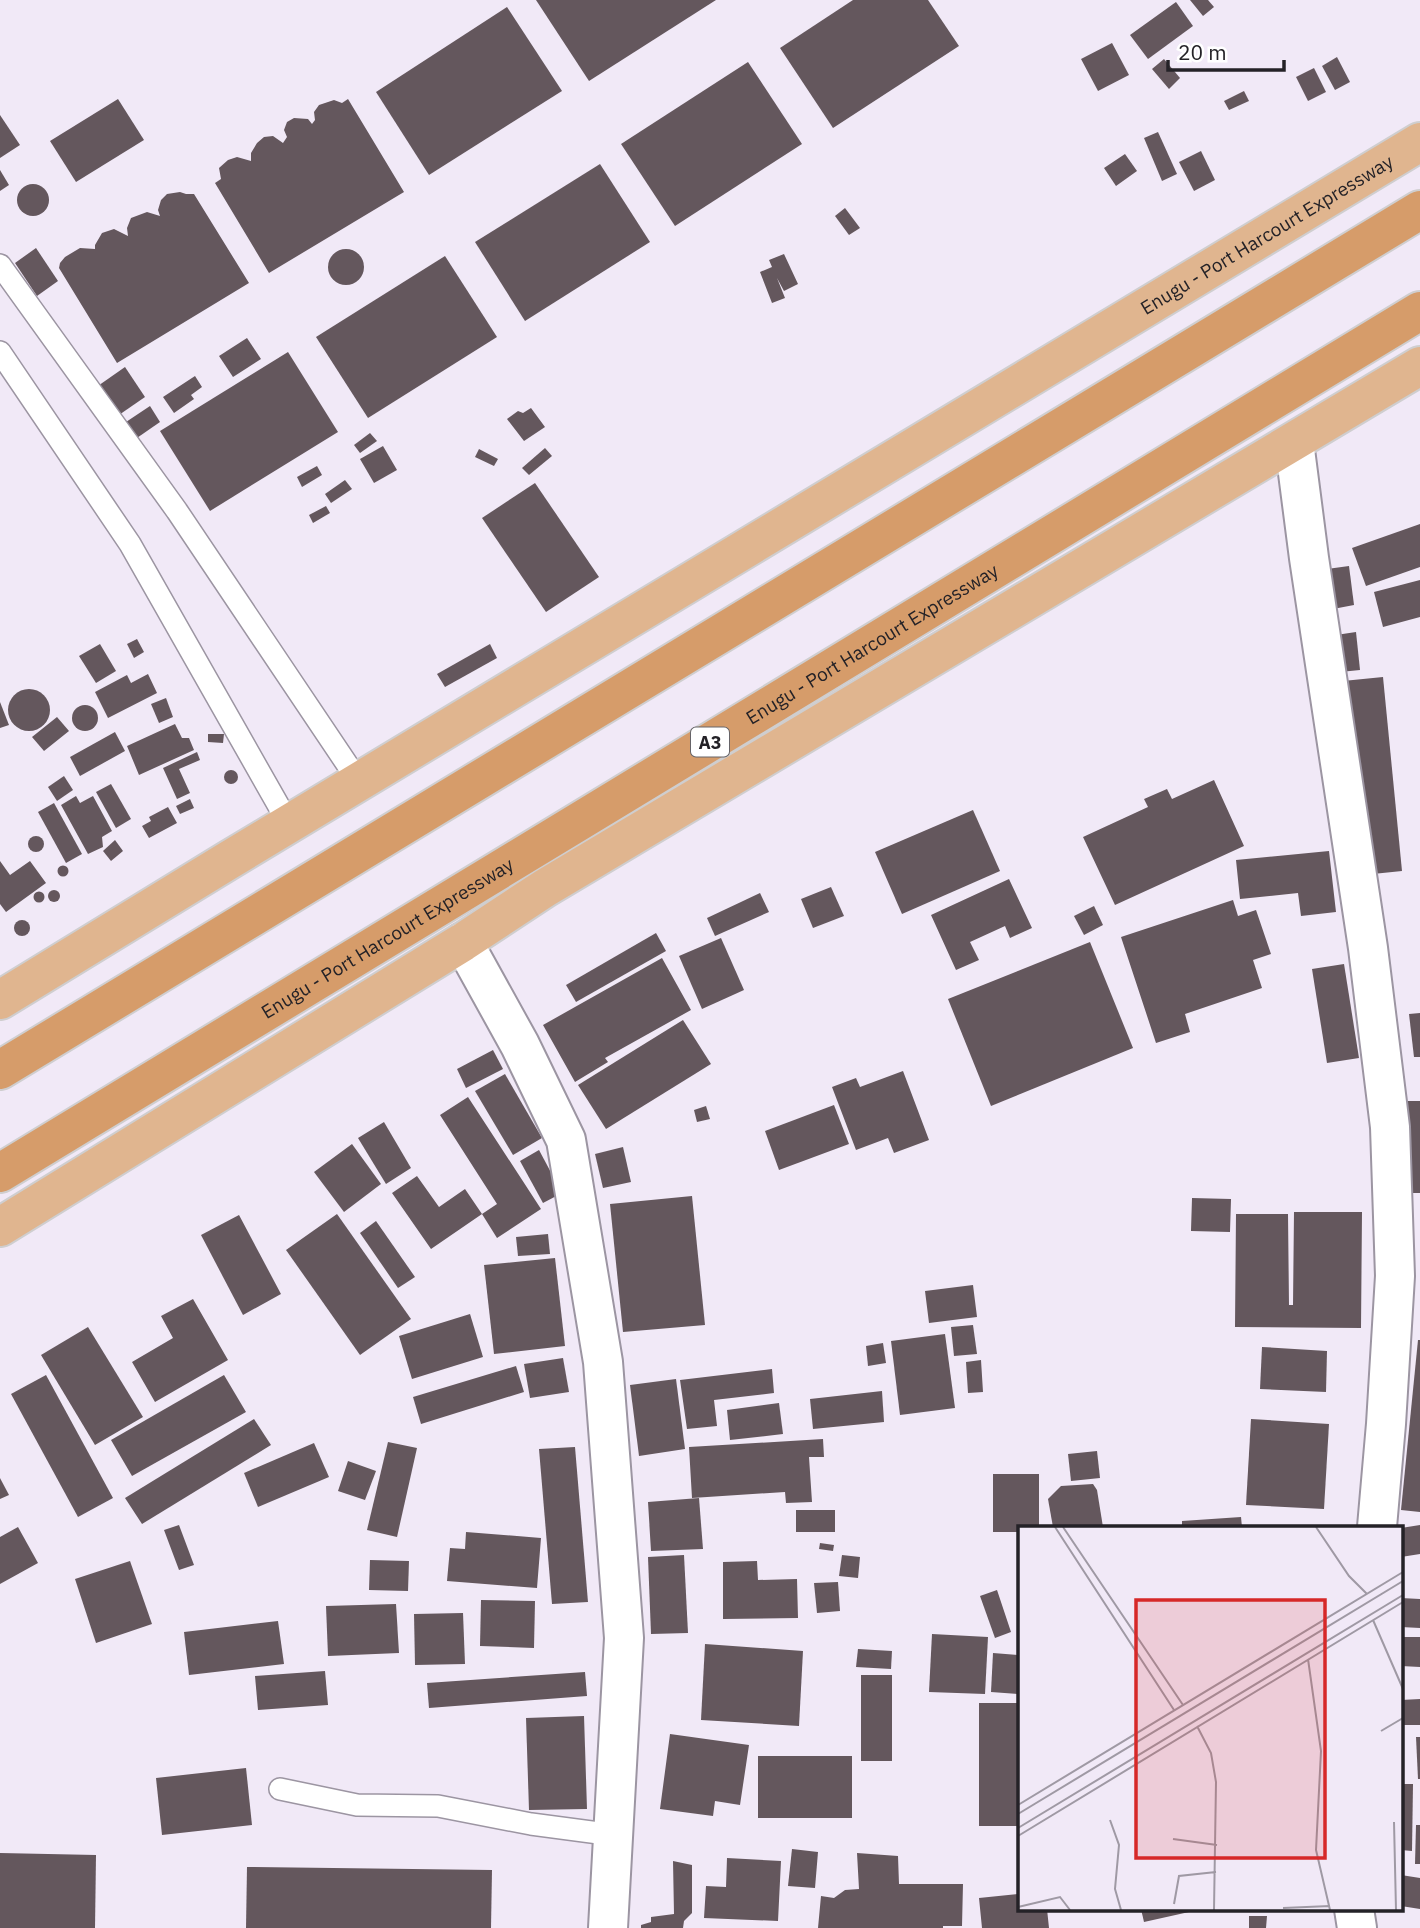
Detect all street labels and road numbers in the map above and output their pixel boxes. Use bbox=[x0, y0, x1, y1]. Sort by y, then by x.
street label: Enugu - Port Harcourt Expressway bbox=[1136, 149, 1398, 320]
street label: Enugu - Port Harcourt Expressway bbox=[741, 558, 1003, 729]
road number: A3 bbox=[691, 728, 729, 756]
street label: Enugu - Port Harcourt Expressway bbox=[257, 852, 518, 1024]

